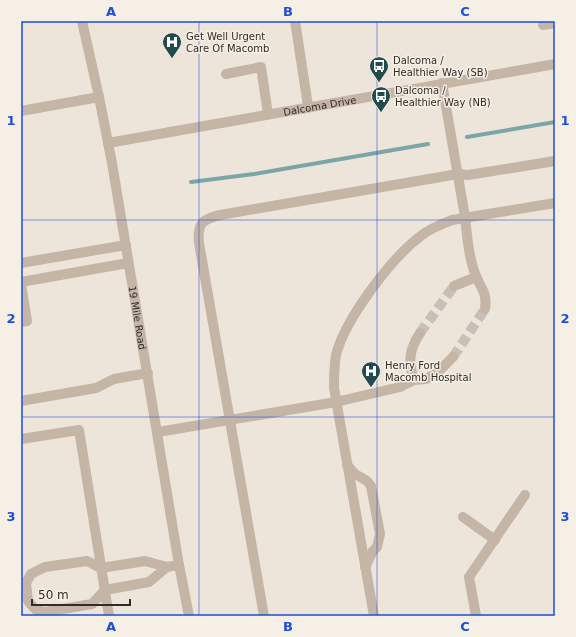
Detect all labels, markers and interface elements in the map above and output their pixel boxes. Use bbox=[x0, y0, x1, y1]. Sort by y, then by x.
text: A bbox=[106, 4, 116, 19]
text: B bbox=[283, 4, 293, 19]
text: C bbox=[460, 4, 470, 19]
hospital icon: Get Well Urgent Care Of Macomb bbox=[161, 31, 183, 59]
place label: Get Well Urgent Care Of Macomb bbox=[186, 31, 269, 54]
bus stop icon: Dalcoma / Healthier Way (SB) bbox=[368, 55, 390, 83]
place label: Dalcoma / Healthier Way (SB) bbox=[393, 55, 488, 78]
bus stop icon: Dalcoma / Healthier Way (NB) bbox=[370, 85, 392, 113]
place label: Dalcoma / Healthier Way (NB) bbox=[395, 85, 491, 108]
street label: Dalcoma Drive bbox=[282, 94, 357, 117]
text: 1 bbox=[6, 113, 16, 128]
text: 1 bbox=[560, 113, 570, 128]
street label: 19 Mile Road bbox=[127, 285, 149, 350]
text: 2 bbox=[6, 311, 16, 326]
text: 2 bbox=[560, 311, 570, 326]
hospital icon: Henry Ford Macomb Hospital bbox=[360, 360, 382, 388]
place label: Henry Ford Macomb Hospital bbox=[385, 360, 471, 383]
text: 3 bbox=[6, 509, 16, 524]
text: 3 bbox=[560, 509, 570, 524]
scale bar bbox=[32, 581, 130, 607]
text: 50 m bbox=[38, 588, 69, 602]
text: A bbox=[106, 619, 116, 634]
text: B bbox=[283, 619, 293, 634]
text: C bbox=[460, 619, 470, 634]

